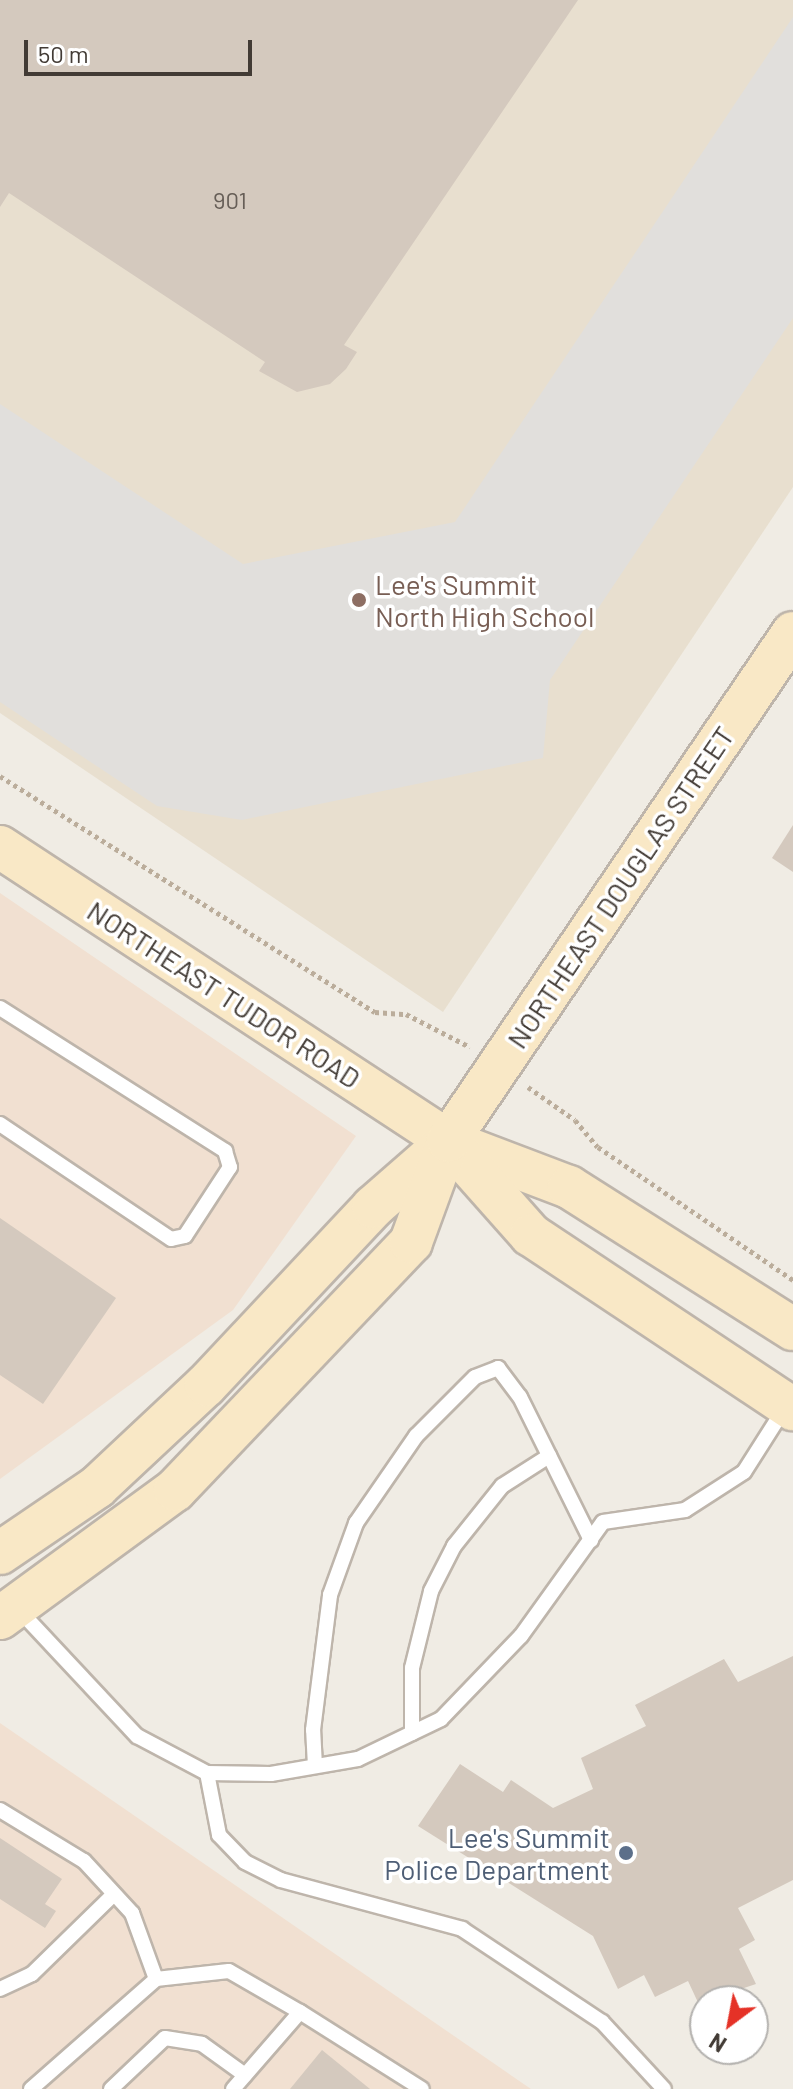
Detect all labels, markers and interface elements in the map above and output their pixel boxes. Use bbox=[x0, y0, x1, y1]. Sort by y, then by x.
scale bar bbox=[28, 24, 256, 74]
text: 50 m bbox=[38, 39, 89, 68]
house number: 901 bbox=[213, 186, 247, 214]
place label: Lee's Summit North High School bbox=[375, 567, 595, 633]
marker: Lee's Summit North High School bbox=[350, 591, 368, 609]
street label: NORTHEAST DOUGLAS STREET bbox=[500, 720, 740, 1054]
street label: NORTHEAST TUDOR ROAD bbox=[81, 893, 367, 1095]
place label: Lee's Summit Police Department bbox=[384, 1820, 610, 1886]
marker: Lee's Summit Police Department bbox=[617, 1844, 635, 1862]
north arrow bbox=[689, 1985, 769, 2065]
text: N bbox=[704, 2029, 730, 2059]

